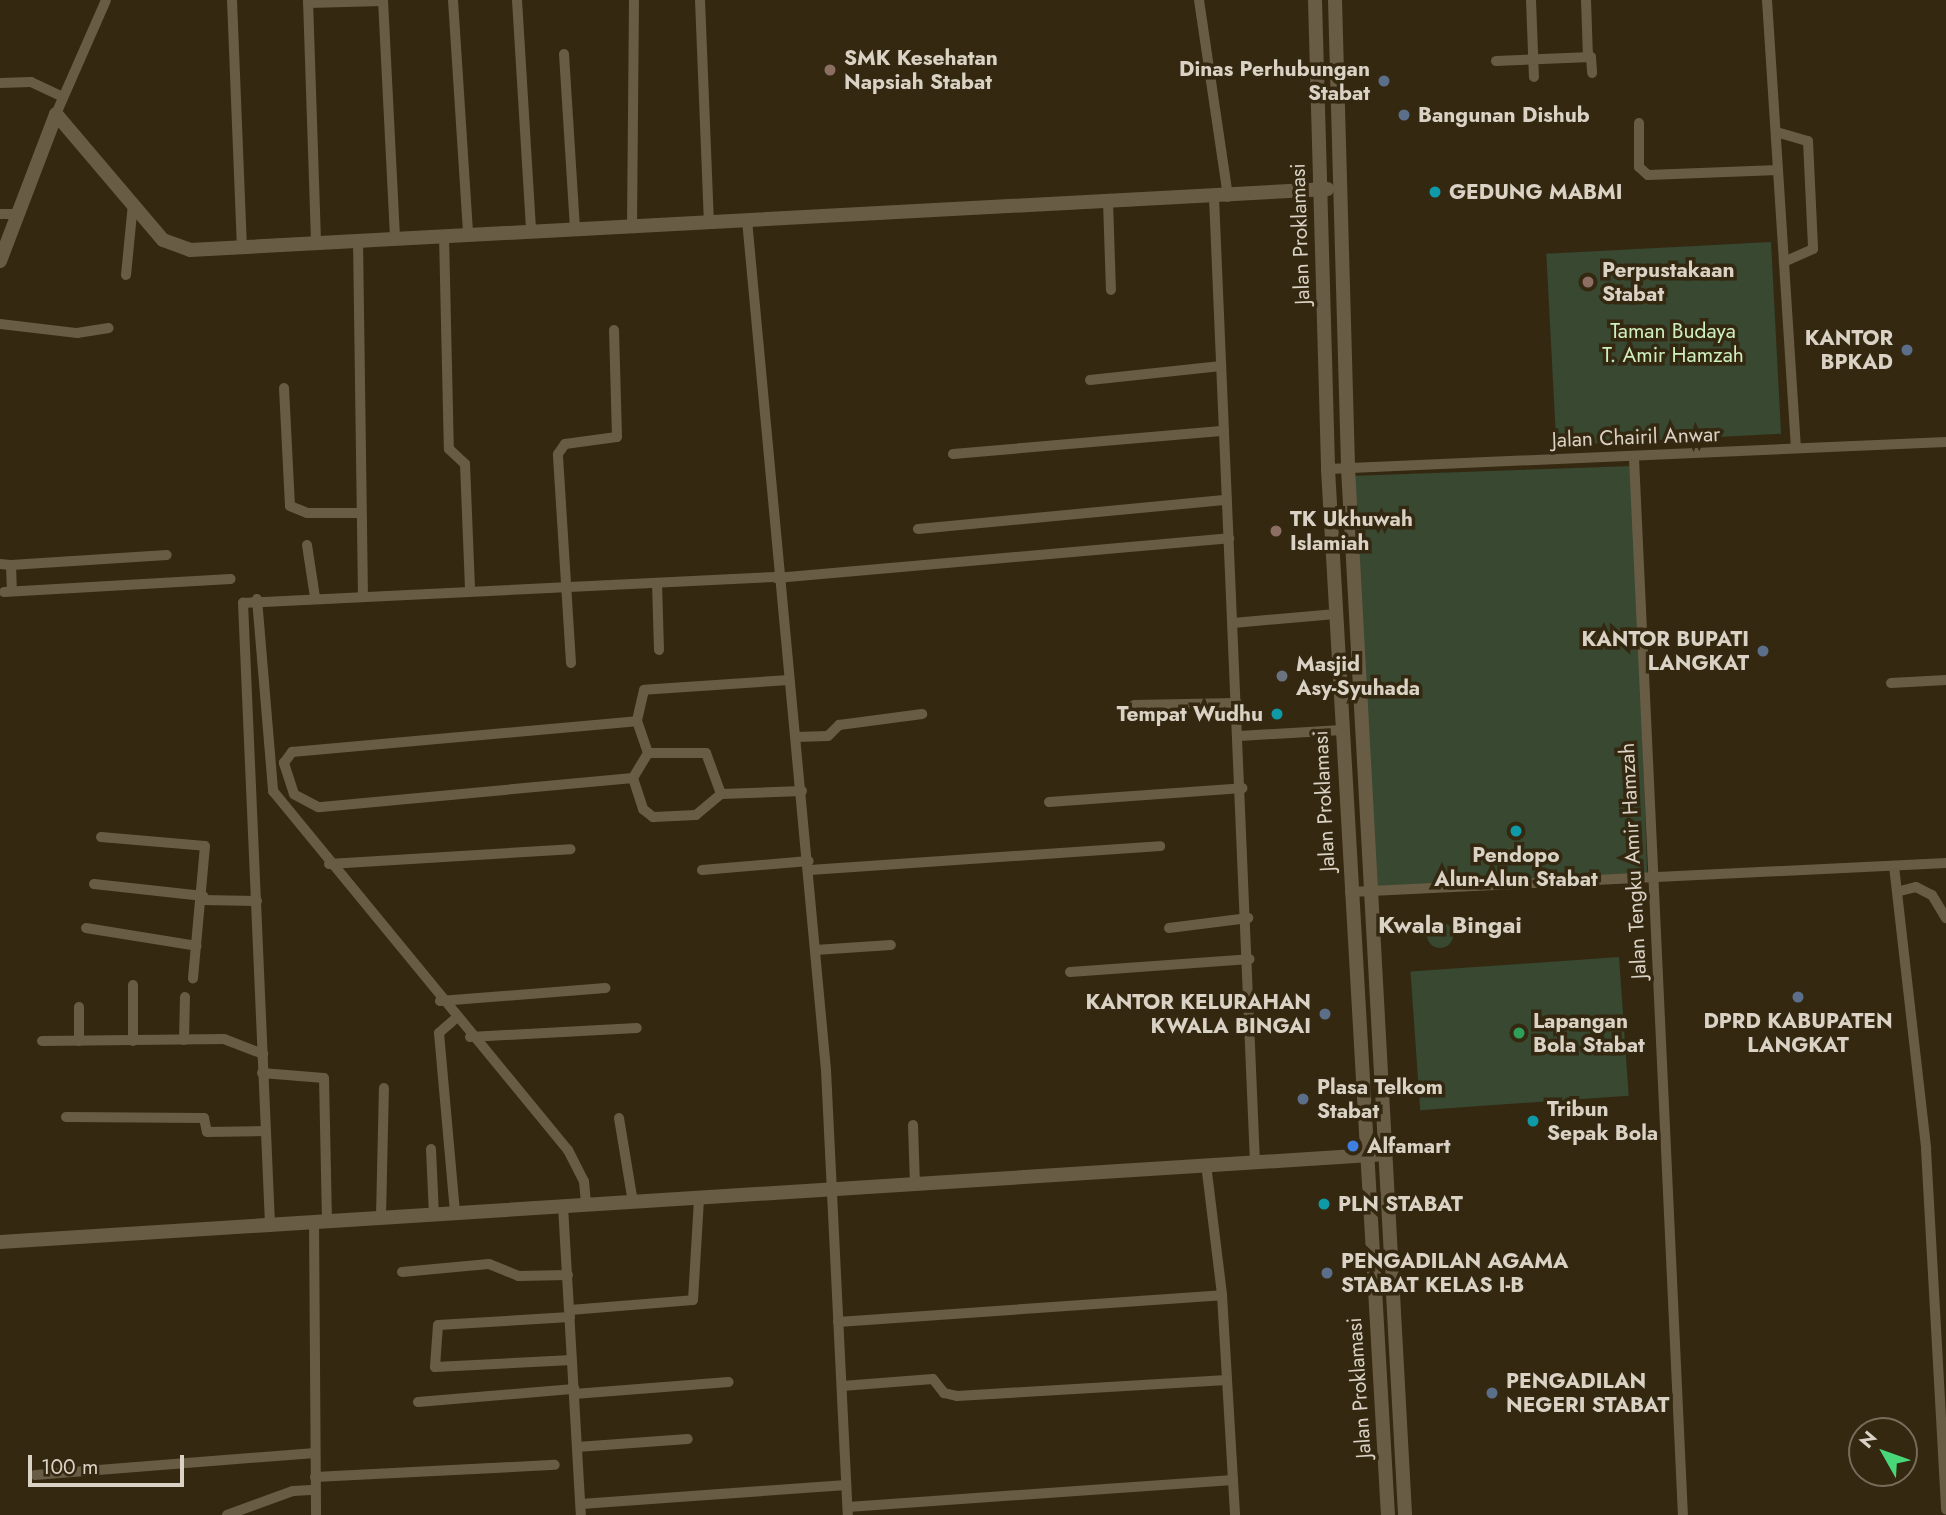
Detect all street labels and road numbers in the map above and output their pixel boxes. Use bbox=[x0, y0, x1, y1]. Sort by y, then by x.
street label: Jalan Proklamasi bbox=[1285, 163, 1315, 305]
street label: Jalan Chairil Anwar bbox=[1551, 421, 1721, 453]
street label: Jalan Proklamasi bbox=[1308, 730, 1340, 872]
street label: Jalan Tengku Amir Hamzah bbox=[1614, 742, 1652, 980]
street label: Jalan Proklamasi bbox=[1341, 1317, 1377, 1459]

